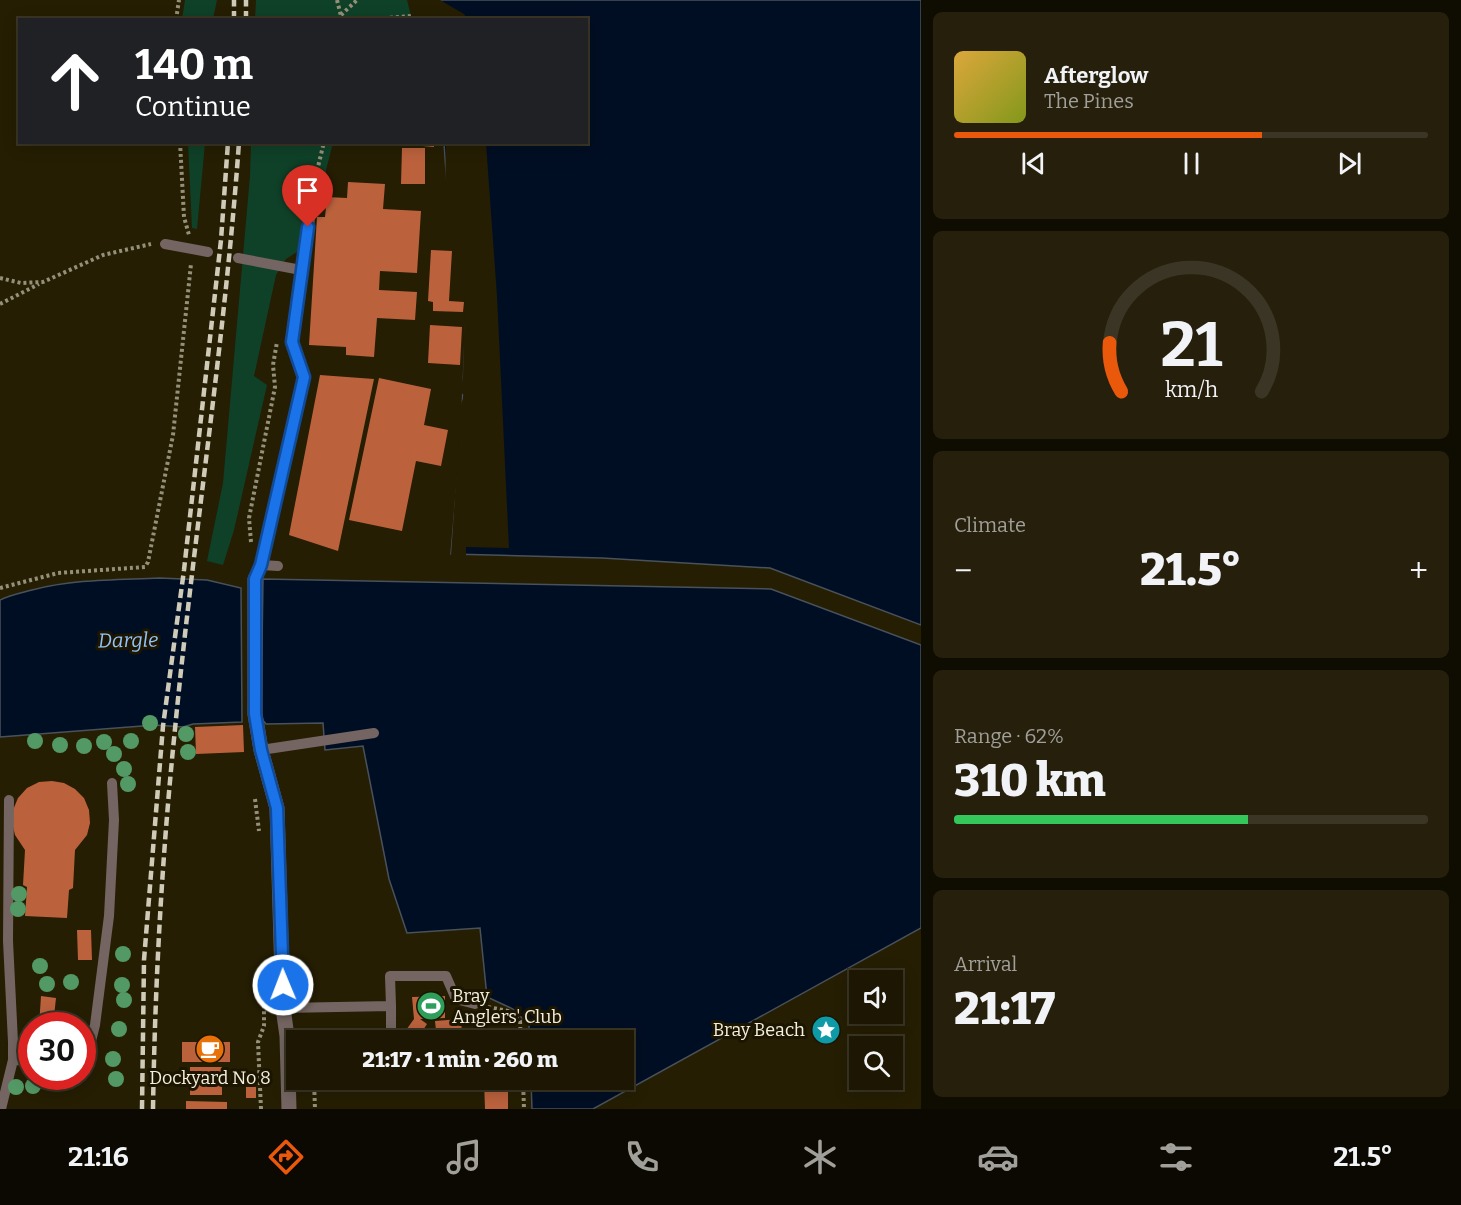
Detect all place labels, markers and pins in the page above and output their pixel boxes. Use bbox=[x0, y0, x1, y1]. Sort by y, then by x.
pin bbox=[282, 165, 333, 227]
place label: Bray Anglers' Club bbox=[452, 985, 562, 1028]
sports icon: Bray Anglers' Club bbox=[415, 990, 447, 1022]
place icon: Bray Beach bbox=[810, 1014, 842, 1046]
place label: Bray Beach bbox=[713, 1019, 805, 1041]
cafe icon: Dockyard No 8 bbox=[194, 1033, 226, 1065]
place label: Dockyard No 8 bbox=[149, 1067, 271, 1089]

